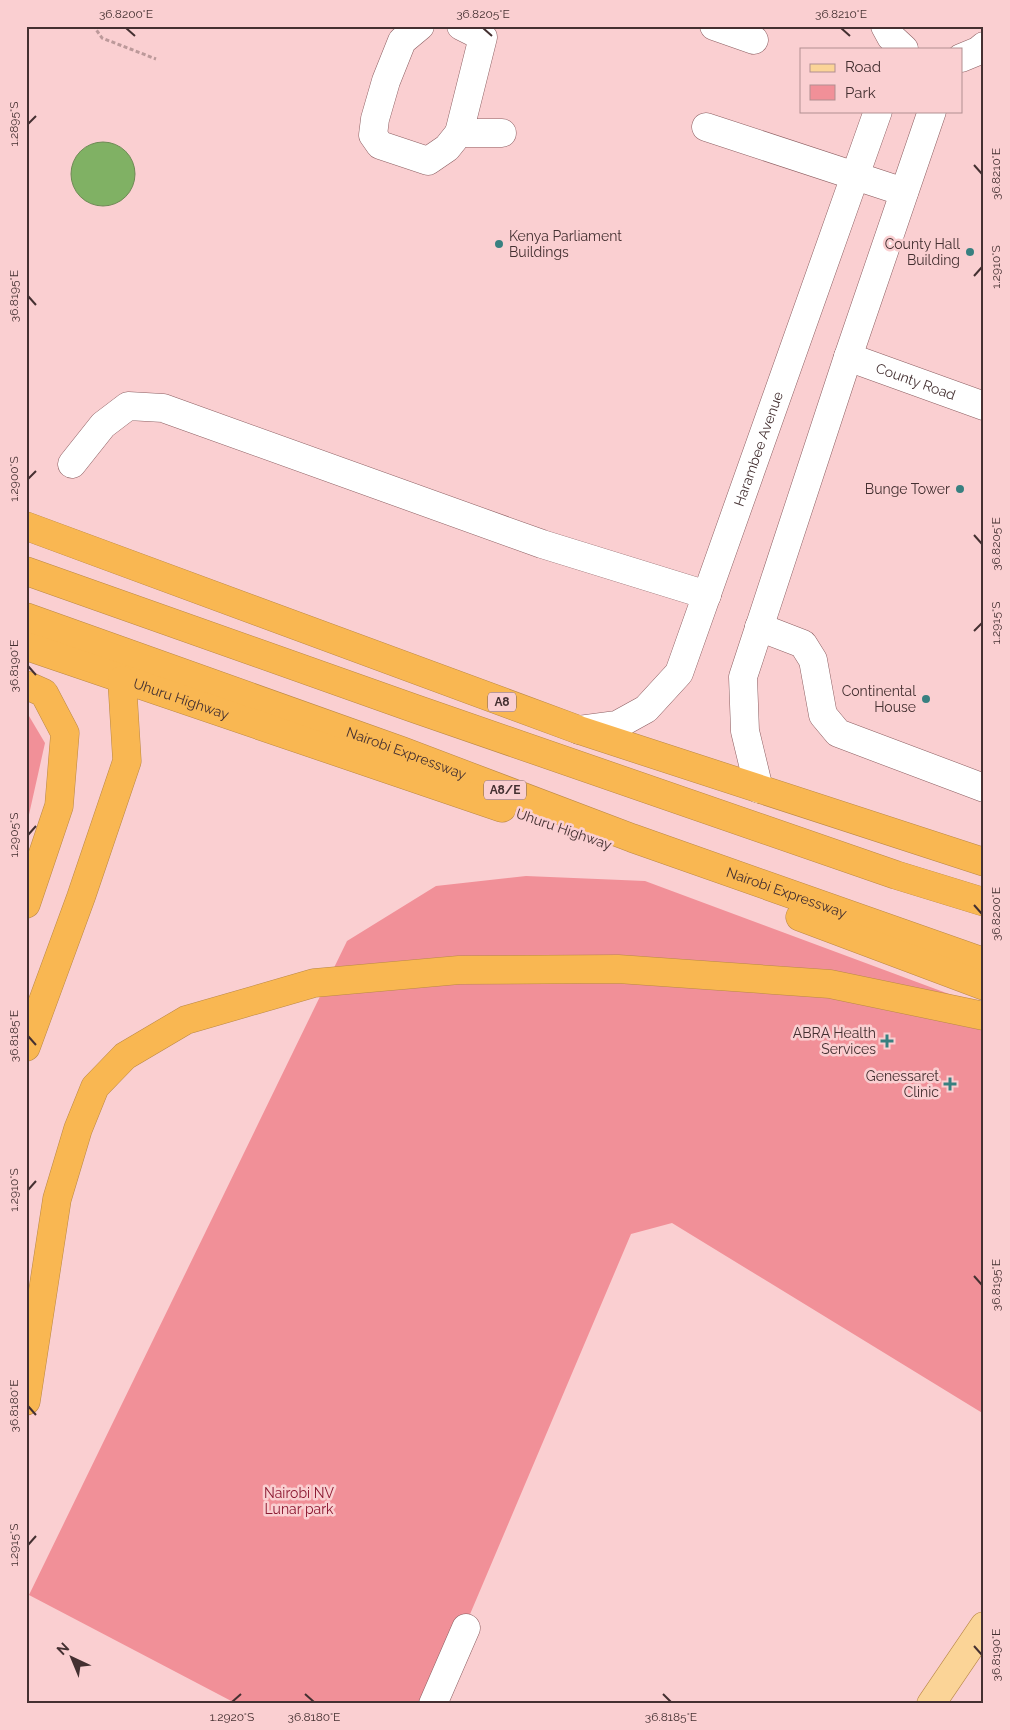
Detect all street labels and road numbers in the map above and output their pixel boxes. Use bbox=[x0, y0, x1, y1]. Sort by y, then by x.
street label: County Road bbox=[874, 360, 958, 403]
street label: Harambee Avenue bbox=[731, 389, 786, 508]
street label: Uhuru Highway bbox=[131, 675, 232, 723]
road number: A8 bbox=[488, 692, 516, 712]
street label: Nairobi Expressway bbox=[344, 724, 469, 783]
road number: A8/E bbox=[484, 780, 526, 800]
street label: Uhuru Highway bbox=[514, 805, 614, 853]
street label: Nairobi Expressway bbox=[724, 864, 849, 921]

